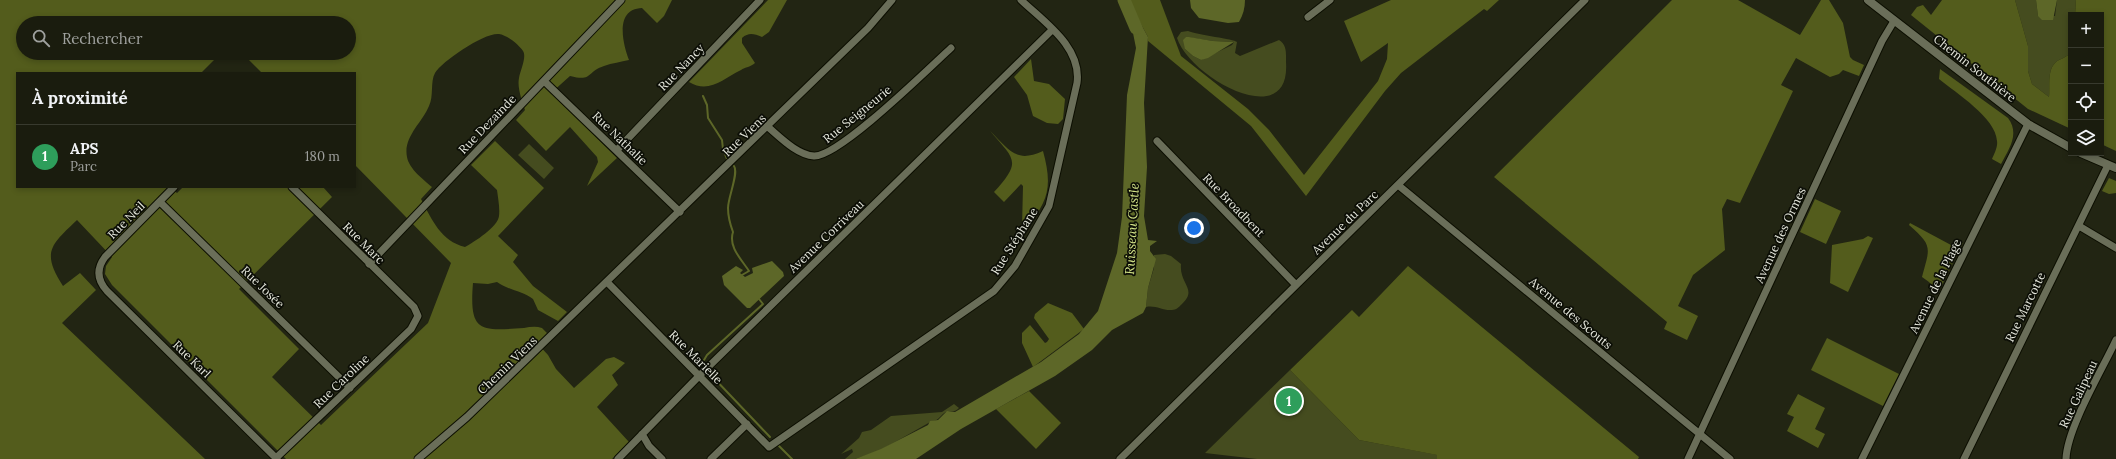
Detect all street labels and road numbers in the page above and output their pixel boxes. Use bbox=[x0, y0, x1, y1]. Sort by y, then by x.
street label: Chemin Southière bbox=[1931, 31, 2020, 105]
street label: Rue Nancy bbox=[655, 40, 708, 94]
street label: Rue Seigneurie bbox=[820, 82, 895, 146]
street label: Rue Dezainde bbox=[455, 91, 519, 157]
street label: Rue Nathalie bbox=[589, 108, 651, 168]
street label: Rue Viens bbox=[719, 110, 769, 159]
street label: Rue Broadbent bbox=[1200, 170, 1268, 240]
street label: Avenue des Ormes bbox=[1751, 184, 1809, 286]
street label: Avenue du Parc bbox=[1308, 187, 1381, 258]
street label: Avenue Corriveau bbox=[785, 196, 867, 276]
street label: Rue Neil bbox=[104, 198, 148, 242]
street label: Rue Stéphane bbox=[987, 204, 1041, 277]
street label: Rue Marc bbox=[340, 219, 388, 267]
street label: Avenue de la Plage bbox=[1905, 236, 1965, 337]
street label: Rue Josée bbox=[238, 263, 288, 312]
street label: Rue Marcotte bbox=[2002, 269, 2049, 344]
street label: Avenue des Scouts bbox=[1526, 273, 1616, 352]
street label: Rue Marielle bbox=[666, 327, 726, 387]
street label: Chemin Viens bbox=[474, 333, 540, 397]
street label: Rue Karl bbox=[170, 337, 214, 381]
street label: Rue Caroline bbox=[310, 350, 372, 411]
street label: Rue Galipeau bbox=[2056, 358, 2100, 430]

